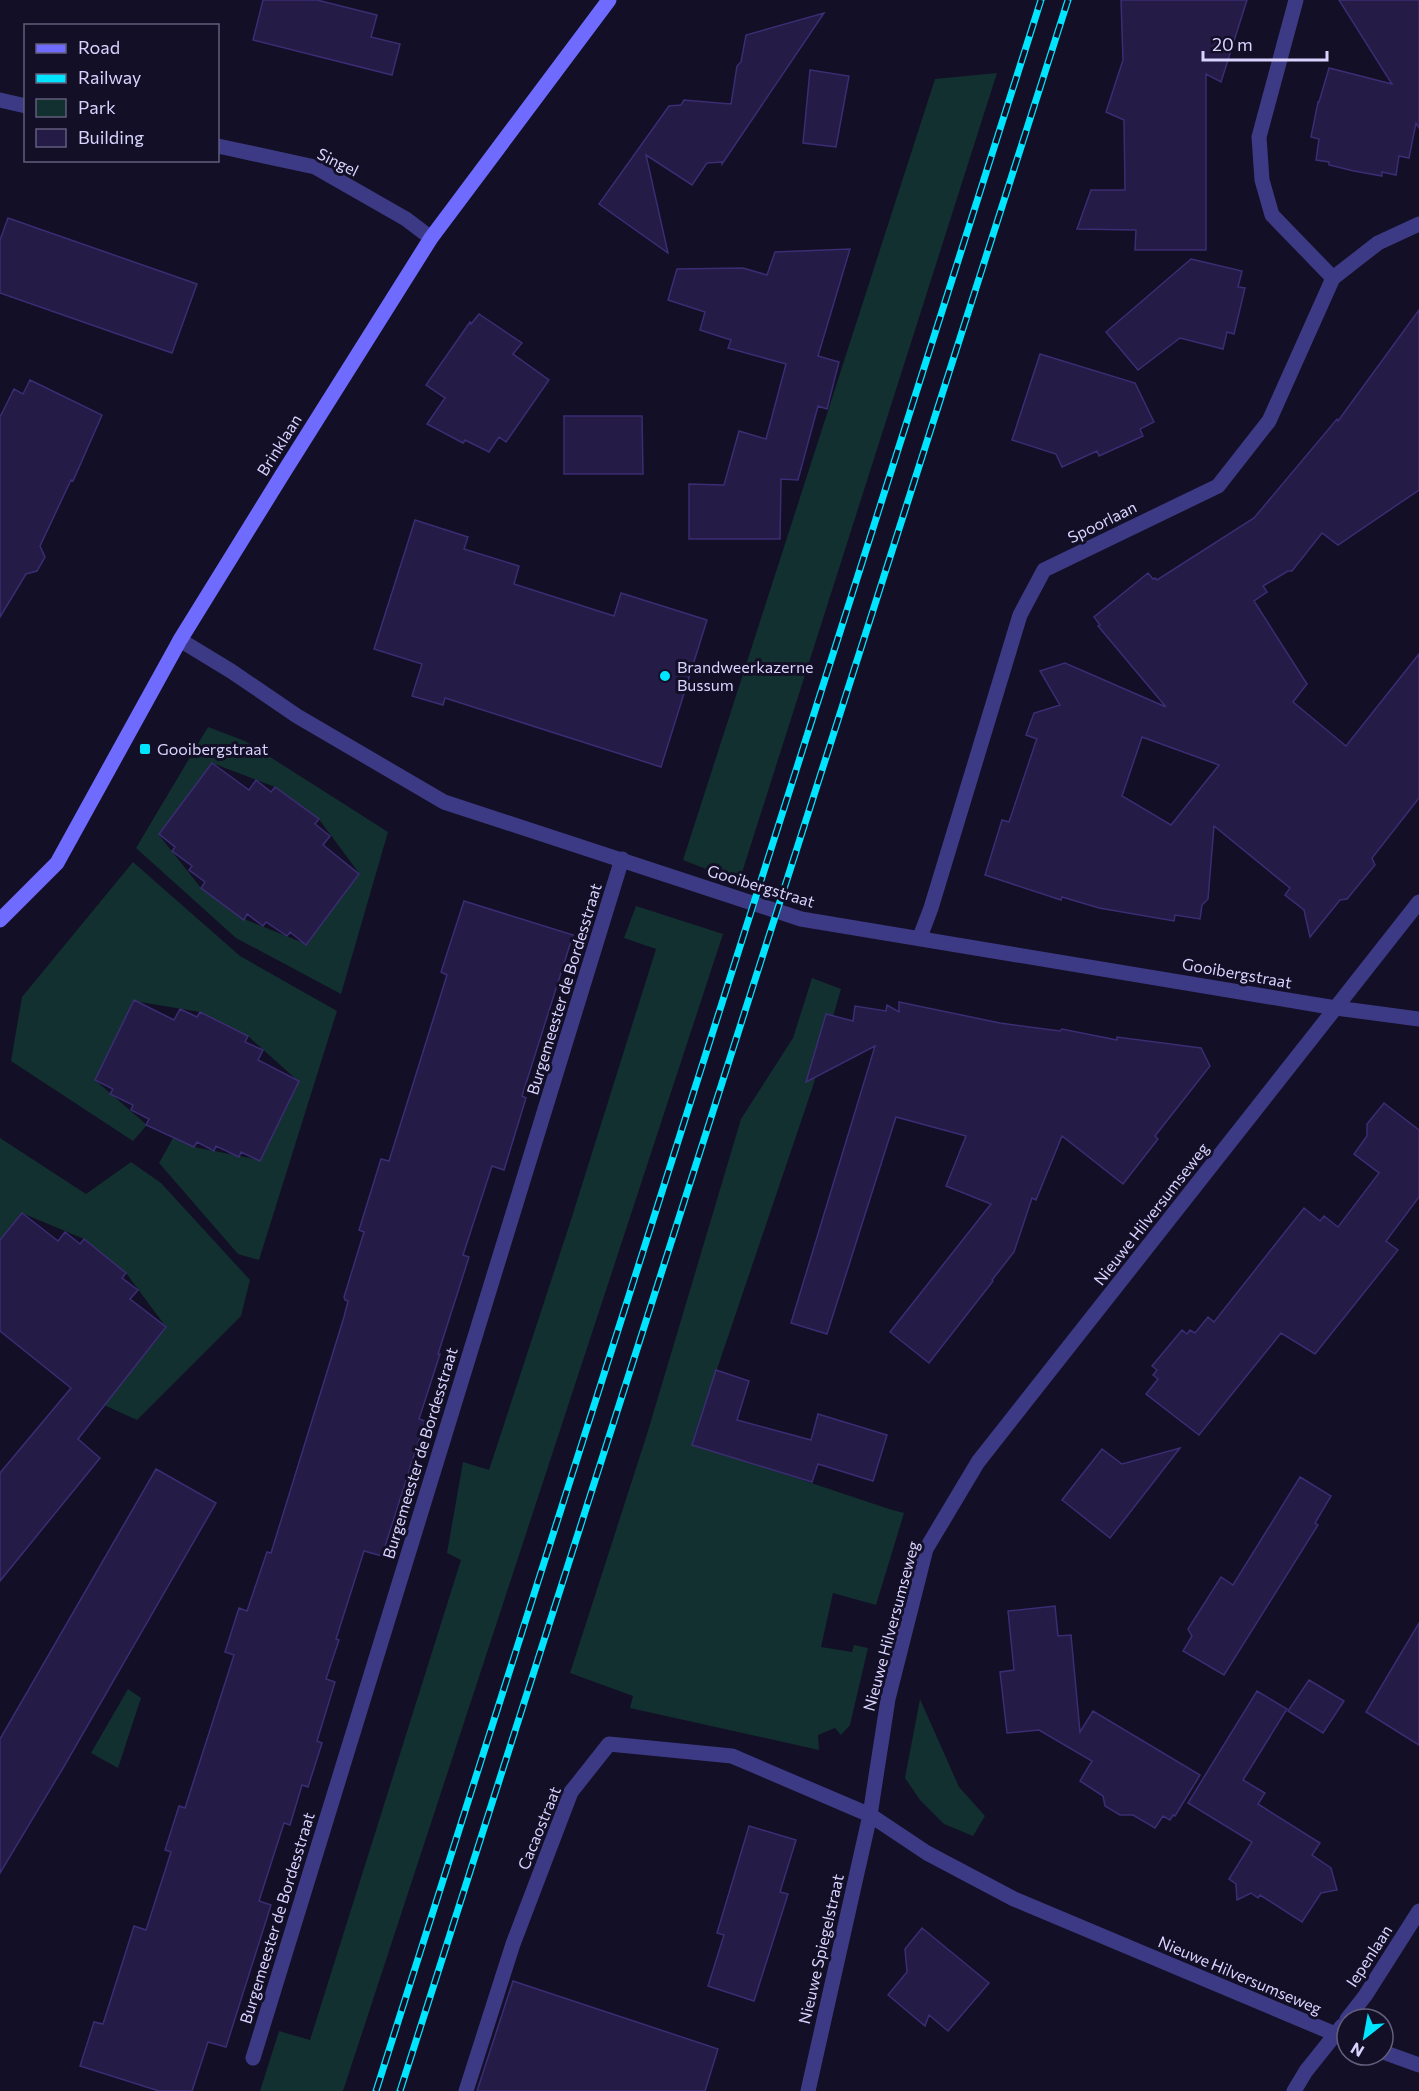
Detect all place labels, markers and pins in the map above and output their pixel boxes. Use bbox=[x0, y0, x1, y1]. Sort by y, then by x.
place label: Brandweerkazerne Bussum bbox=[677, 657, 814, 694]
marker: Brandweerkazerne Bussum bbox=[658, 669, 672, 683]
place label: Gooibergstraat bbox=[157, 739, 269, 758]
marker: Gooibergstraat bbox=[138, 742, 152, 756]

